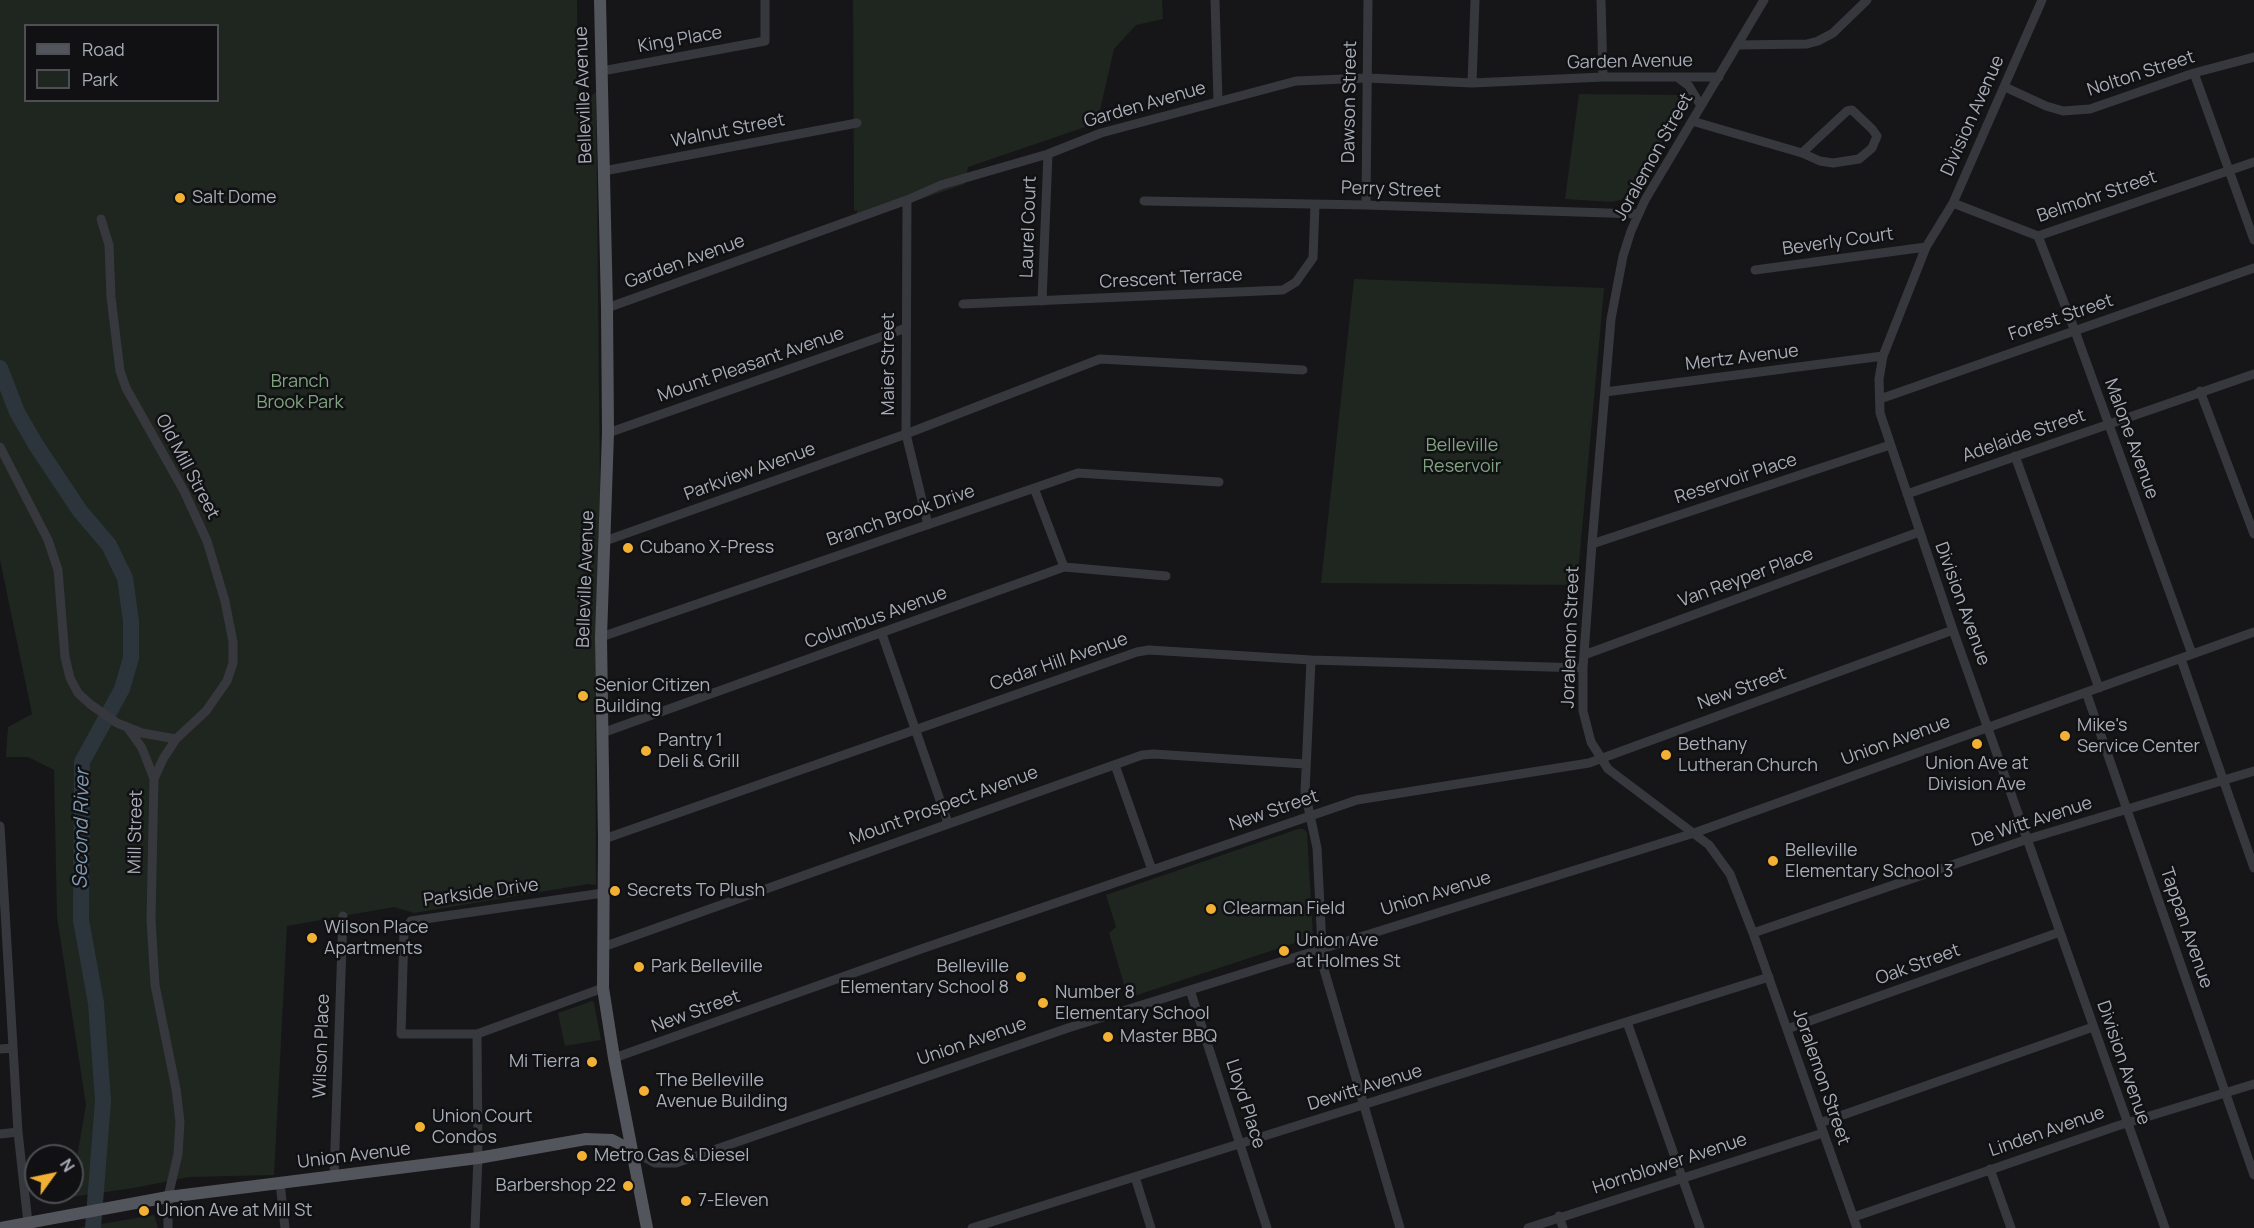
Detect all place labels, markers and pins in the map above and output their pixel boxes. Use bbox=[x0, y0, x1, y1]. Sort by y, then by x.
place label: Salt Dome bbox=[192, 187, 277, 209]
marker: Salt Dome bbox=[173, 191, 187, 205]
place label: Cubano X-Press bbox=[640, 537, 774, 559]
marker: Cubano X-Press bbox=[621, 541, 635, 555]
place label: Senior Citizen Building bbox=[595, 675, 710, 718]
marker: Senior Citizen Building bbox=[576, 689, 590, 703]
place label: Mike's Service Center bbox=[2077, 715, 2200, 758]
marker: Mike's Service Center bbox=[2058, 729, 2072, 743]
place label: Pantry 1 Deli & Grill bbox=[658, 730, 740, 772]
place label: Bethany Lutheran Church bbox=[1678, 734, 1818, 777]
marker: Union Ave at Division Ave bbox=[1970, 737, 1984, 751]
marker: Pantry 1 Deli & Grill bbox=[639, 744, 653, 758]
marker: Bethany Lutheran Church bbox=[1659, 748, 1673, 762]
place label: Union Ave at Division Ave bbox=[1925, 753, 2029, 795]
place label: Belleville Elementary School 3 bbox=[1785, 840, 1953, 882]
marker: Belleville Elementary School 3 bbox=[1766, 854, 1780, 868]
place label: Secrets To Plush bbox=[627, 880, 765, 902]
marker: Secrets To Plush bbox=[608, 884, 622, 898]
place label: Clearman Field bbox=[1223, 898, 1345, 920]
marker: Clearman Field bbox=[1204, 902, 1218, 916]
place label: Wilson Place Apartments bbox=[324, 917, 429, 960]
place label: Union Ave at Holmes St bbox=[1296, 930, 1401, 972]
marker: Wilson Place Apartments bbox=[305, 931, 319, 945]
marker: Union Ave at Holmes St bbox=[1277, 944, 1291, 958]
place label: Park Belleville bbox=[651, 956, 763, 978]
place label: Belleville Elementary School 8 bbox=[840, 956, 1009, 998]
marker: Park Belleville bbox=[632, 960, 646, 974]
marker: Belleville Elementary School 8 bbox=[1014, 970, 1028, 984]
place label: Number 8 Elementary School bbox=[1055, 982, 1210, 1024]
marker: Number 8 Elementary School bbox=[1036, 996, 1050, 1010]
place label: Master BBQ bbox=[1120, 1026, 1217, 1048]
marker: Master BBQ bbox=[1101, 1030, 1115, 1044]
place label: Mi Tierra bbox=[509, 1051, 580, 1073]
marker: Mi Tierra bbox=[585, 1055, 599, 1069]
place label: The Belleville Avenue Building bbox=[656, 1070, 788, 1112]
marker: The Belleville Avenue Building bbox=[637, 1084, 651, 1098]
place label: Union Court Condos bbox=[432, 1106, 532, 1148]
marker: Union Court Condos bbox=[413, 1120, 427, 1134]
place label: Metro Gas & Diesel bbox=[594, 1145, 749, 1167]
marker: Metro Gas & Diesel bbox=[575, 1149, 589, 1163]
place label: Barbershop 22 bbox=[496, 1175, 616, 1197]
marker: Barbershop 22 bbox=[621, 1179, 635, 1193]
place label: 7-Eleven bbox=[698, 1190, 769, 1212]
marker: 7-Eleven bbox=[679, 1194, 693, 1208]
place label: Union Ave at Mill St bbox=[156, 1200, 313, 1222]
marker: Union Ave at Mill St bbox=[137, 1204, 151, 1218]

